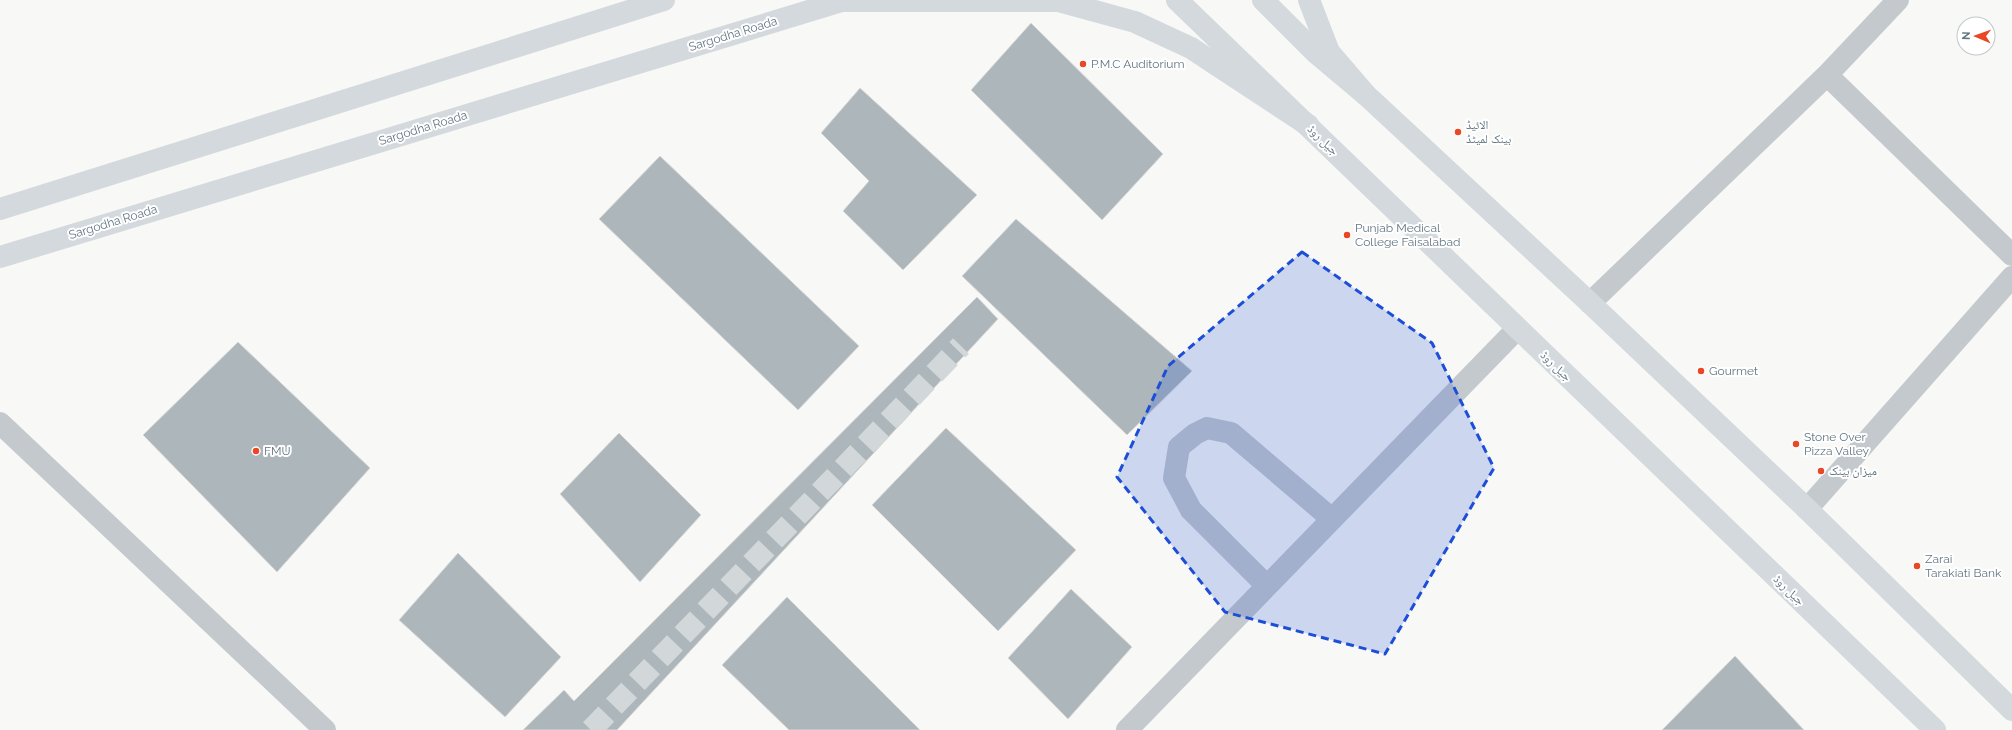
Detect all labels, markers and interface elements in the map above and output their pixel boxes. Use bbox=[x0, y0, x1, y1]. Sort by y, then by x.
street label: Sargodha Roada bbox=[687, 14, 779, 54]
north arrow bbox=[1956, 16, 1996, 56]
text: N bbox=[1960, 31, 1973, 40]
place label: P.M.C Auditorium bbox=[1091, 57, 1184, 71]
marker: P.M.C Auditorium bbox=[1078, 59, 1088, 69]
street label: Sargodha Roada bbox=[377, 108, 469, 148]
place label: الائیڈ بینک لمیٹڈ bbox=[1466, 118, 1511, 146]
street label: جیل روڈ bbox=[1305, 122, 1342, 158]
marker: الائیڈ بینک لمیٹڈ bbox=[1453, 127, 1463, 137]
street label: Sargodha Roada bbox=[67, 202, 159, 242]
place label: Punjab Medical College Faisalabad bbox=[1355, 221, 1460, 249]
marker: Punjab Medical College Faisalabad bbox=[1342, 230, 1352, 240]
street label: جیل روڈ bbox=[1538, 348, 1575, 384]
place label: Gourmet bbox=[1709, 364, 1758, 378]
marker: Gourmet bbox=[1696, 366, 1706, 376]
place label: Stone Over Pizza Valley bbox=[1804, 430, 1870, 458]
marker: Stone Over Pizza Valley bbox=[1791, 439, 1801, 449]
place label: FMU bbox=[264, 444, 291, 458]
marker: FMU bbox=[251, 446, 261, 456]
place label: میزان بینک bbox=[1829, 464, 1877, 478]
marker: میزان بینک bbox=[1816, 466, 1826, 476]
place label: Zarai Tarakiati Bank bbox=[1925, 552, 2002, 580]
marker: Zarai Tarakiati Bank bbox=[1912, 561, 1922, 571]
street label: جیل روڈ bbox=[1771, 572, 1808, 608]

